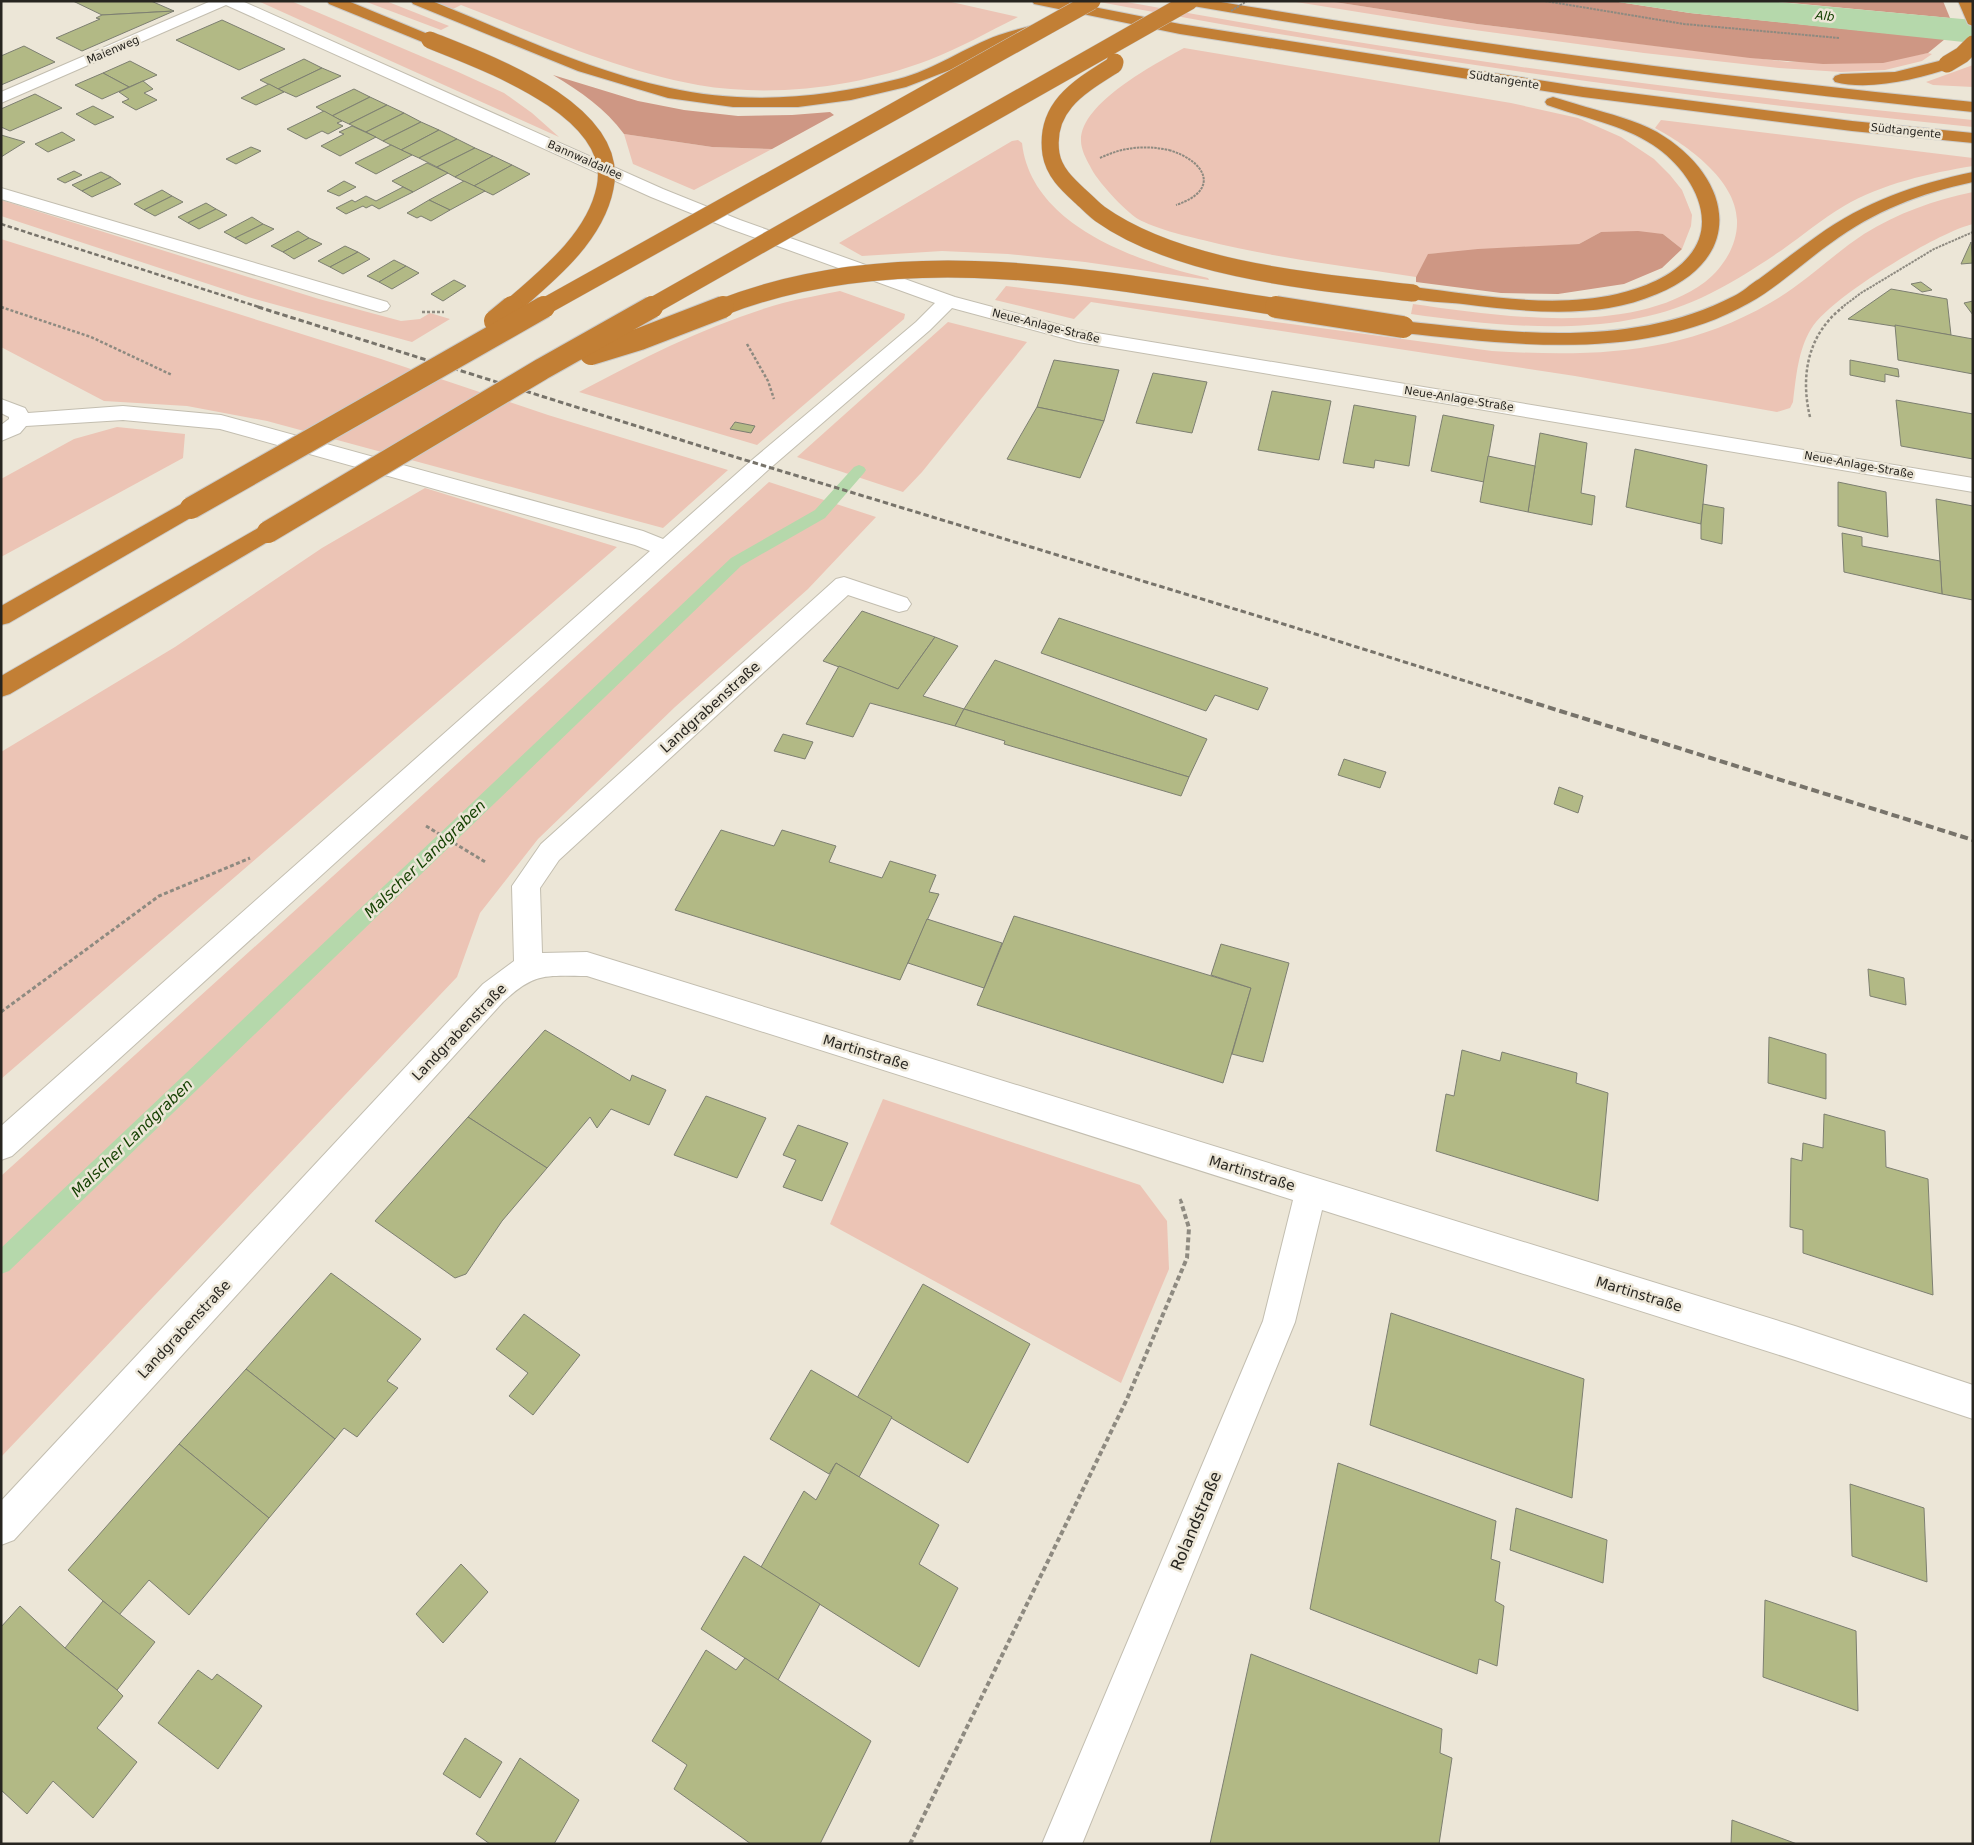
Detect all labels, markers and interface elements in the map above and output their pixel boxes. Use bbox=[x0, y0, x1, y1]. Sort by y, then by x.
water label: Alb bbox=[1814, 8, 1836, 24]
street label: Maienweg bbox=[85, 33, 141, 67]
street label: Südtangente bbox=[1468, 68, 1540, 92]
street label: Südtangente bbox=[1870, 121, 1942, 141]
street label: Bannwaldallee bbox=[546, 138, 625, 182]
street label: Neue-Anlage-Straße bbox=[991, 306, 1102, 346]
street label: Neue-Anlage-Straße bbox=[1403, 384, 1515, 414]
street label: Neue-Anlage-Straße bbox=[1803, 449, 1915, 481]
street label: Landgrabenstraße bbox=[657, 658, 763, 756]
water label: Malscher Landgraben bbox=[361, 796, 489, 922]
street label: Landgrabenstraße bbox=[409, 980, 509, 1084]
street label: Martinstraße bbox=[821, 1031, 911, 1073]
water label: Malscher Landgraben bbox=[68, 1075, 196, 1201]
street label: Martinstraße bbox=[1207, 1152, 1297, 1194]
street label: Martinstraße bbox=[1594, 1273, 1684, 1315]
street label: Landgrabenstraße bbox=[134, 1277, 234, 1381]
street label: Rolandstraße bbox=[1167, 1469, 1225, 1573]

